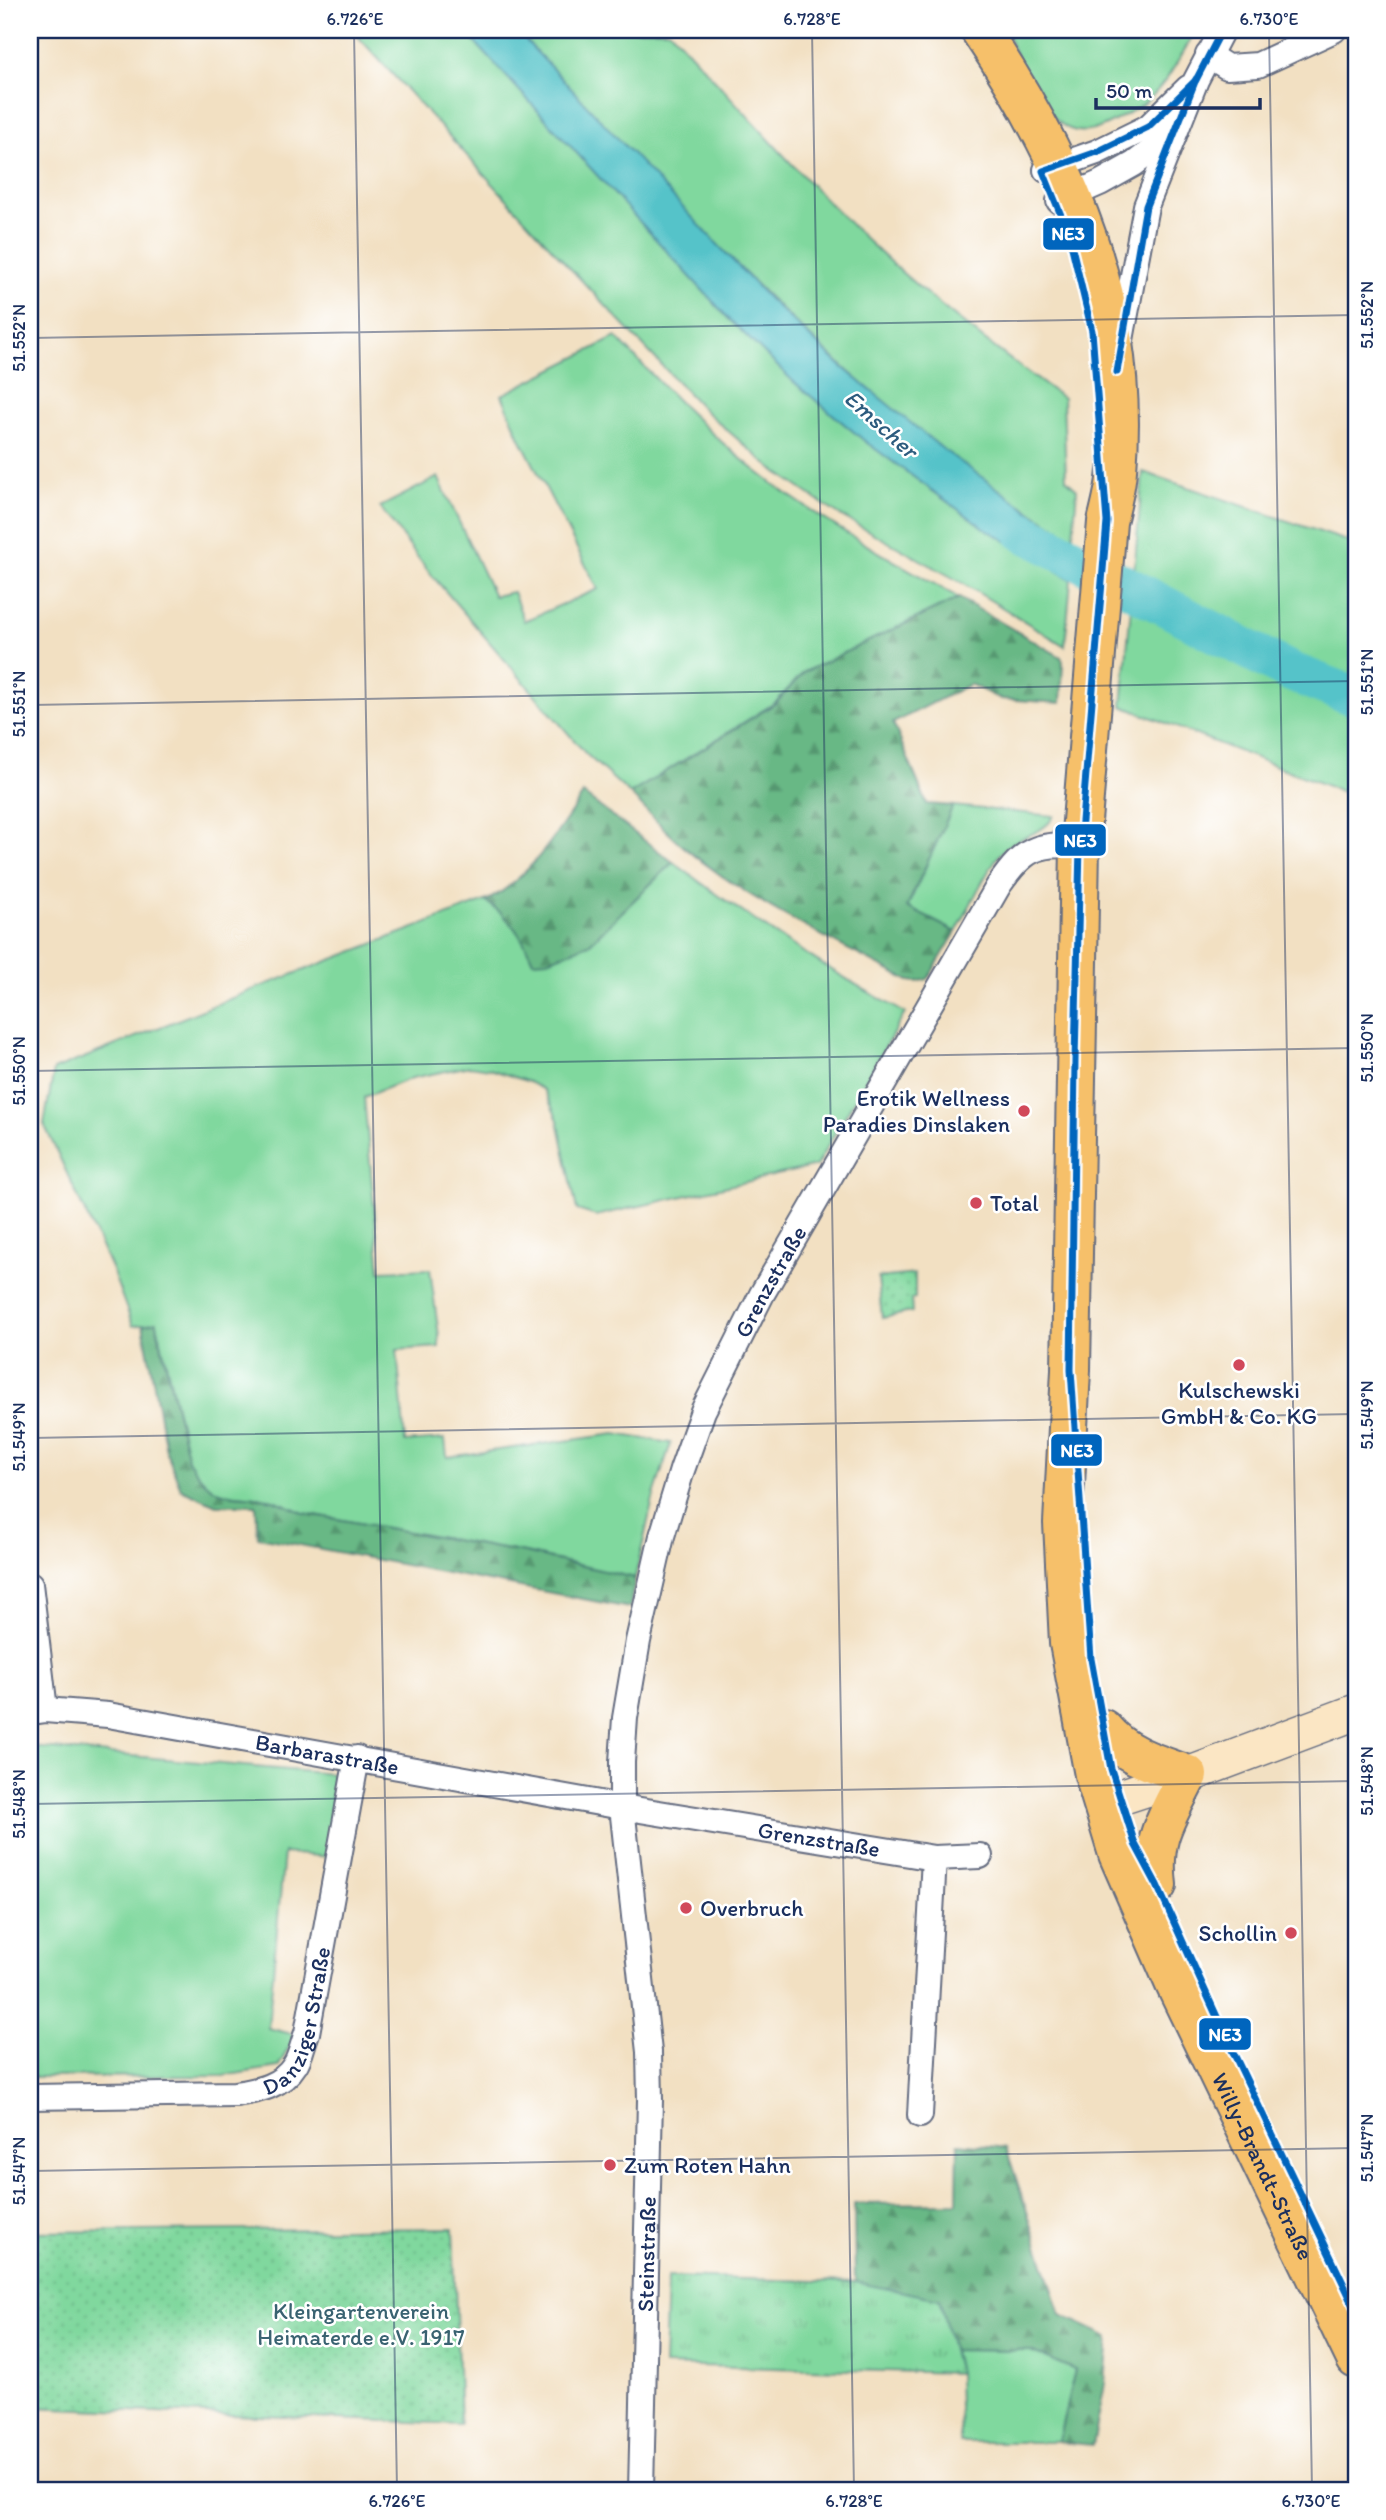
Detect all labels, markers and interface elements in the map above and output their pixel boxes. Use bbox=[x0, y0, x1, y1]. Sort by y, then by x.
text: 6.726°E bbox=[326, 8, 384, 30]
text: 6.728°E bbox=[783, 8, 841, 30]
text: 6.730°E bbox=[1239, 8, 1299, 30]
scale bar bbox=[1096, 66, 1260, 110]
text: 50 m bbox=[1106, 78, 1153, 103]
line badge: NE3 bbox=[1042, 217, 1095, 251]
text: NE3 bbox=[1051, 222, 1085, 245]
text: 51.552°N bbox=[1356, 281, 1378, 349]
text: 51.552°N bbox=[8, 304, 30, 372]
water label: Emscher bbox=[839, 383, 926, 466]
text: 51.551°N bbox=[1356, 649, 1378, 715]
text: 51.551°N bbox=[8, 671, 30, 737]
line badge: NE3 bbox=[1054, 823, 1107, 857]
text: NE3 bbox=[1063, 829, 1097, 852]
text: 51.550°N bbox=[1356, 1013, 1378, 1083]
text: 51.550°N bbox=[8, 1036, 30, 1106]
place label: Erotik Wellness Paradies Dinslaken bbox=[823, 1084, 1010, 1138]
marker: Erotik Wellness Paradies Dinslaken bbox=[1016, 1103, 1032, 1119]
place label: Total bbox=[990, 1189, 1039, 1217]
marker: Total bbox=[968, 1195, 984, 1211]
street label: Grenzstraße bbox=[728, 1221, 813, 1342]
marker: Kulschewski GmbH & Co. KG bbox=[1231, 1357, 1247, 1373]
place label: Kulschewski GmbH & Co. KG bbox=[1161, 1376, 1317, 1430]
text: 51.549°N bbox=[1356, 1380, 1378, 1450]
text: 51.549°N bbox=[8, 1402, 30, 1472]
line badge: NE3 bbox=[1050, 1433, 1103, 1467]
text: NE3 bbox=[1060, 1439, 1094, 1462]
street label: Barbarastraße bbox=[253, 1728, 401, 1781]
text: 51.548°N bbox=[1356, 1746, 1378, 1816]
text: 51.548°N bbox=[8, 1769, 30, 1839]
street label: Grenzstraße bbox=[756, 1815, 882, 1863]
place label: Overbruch bbox=[700, 1894, 803, 1922]
marker: Overbruch bbox=[678, 1900, 694, 1916]
place label: Schollin bbox=[1199, 1919, 1277, 1947]
marker: Schollin bbox=[1283, 1925, 1299, 1941]
street label: Danziger Straße bbox=[258, 1944, 336, 2101]
line badge: NE3 bbox=[1198, 2017, 1252, 2051]
text: NE3 bbox=[1208, 2023, 1242, 2046]
street label: Willy-Brandt-Straße bbox=[1206, 2068, 1320, 2264]
text: 51.547°N bbox=[1356, 2114, 1378, 2182]
text: 51.547°N bbox=[8, 2137, 30, 2205]
place label: Zum Roten Hahn bbox=[624, 2151, 791, 2179]
marker: Zum Roten Hahn bbox=[602, 2157, 618, 2173]
street label: Steinstraße bbox=[631, 2196, 662, 2312]
park label: Kleingartenverein Heimaterde e.V. 1917 bbox=[257, 2297, 465, 2351]
text: 6.726°E bbox=[368, 2490, 426, 2512]
text: 6.728°E bbox=[825, 2490, 883, 2512]
text: 6.730°E bbox=[1281, 2490, 1341, 2512]

